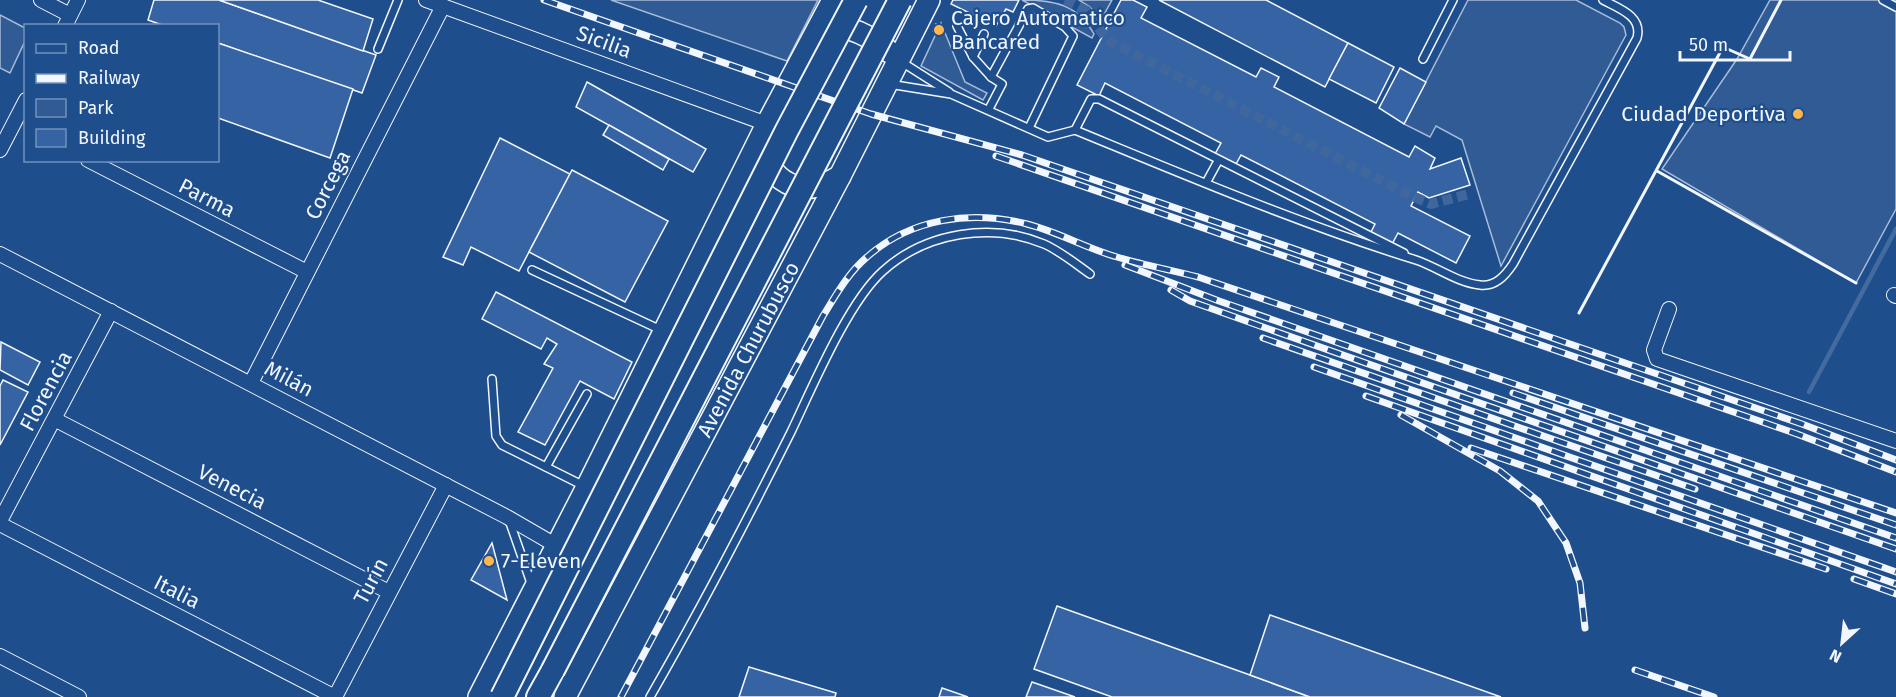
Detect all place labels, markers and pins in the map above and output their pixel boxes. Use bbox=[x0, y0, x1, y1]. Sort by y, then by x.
place label: Cajero Automatico Bancared bbox=[951, 5, 1125, 55]
marker: Cajero Automatico Bancared bbox=[932, 23, 946, 37]
place label: Ciudad Deportiva bbox=[1621, 101, 1786, 127]
marker: Ciudad Deportiva bbox=[1791, 107, 1805, 121]
place label: 7-Eleven bbox=[501, 548, 581, 574]
marker: 7-Eleven bbox=[482, 554, 496, 568]

